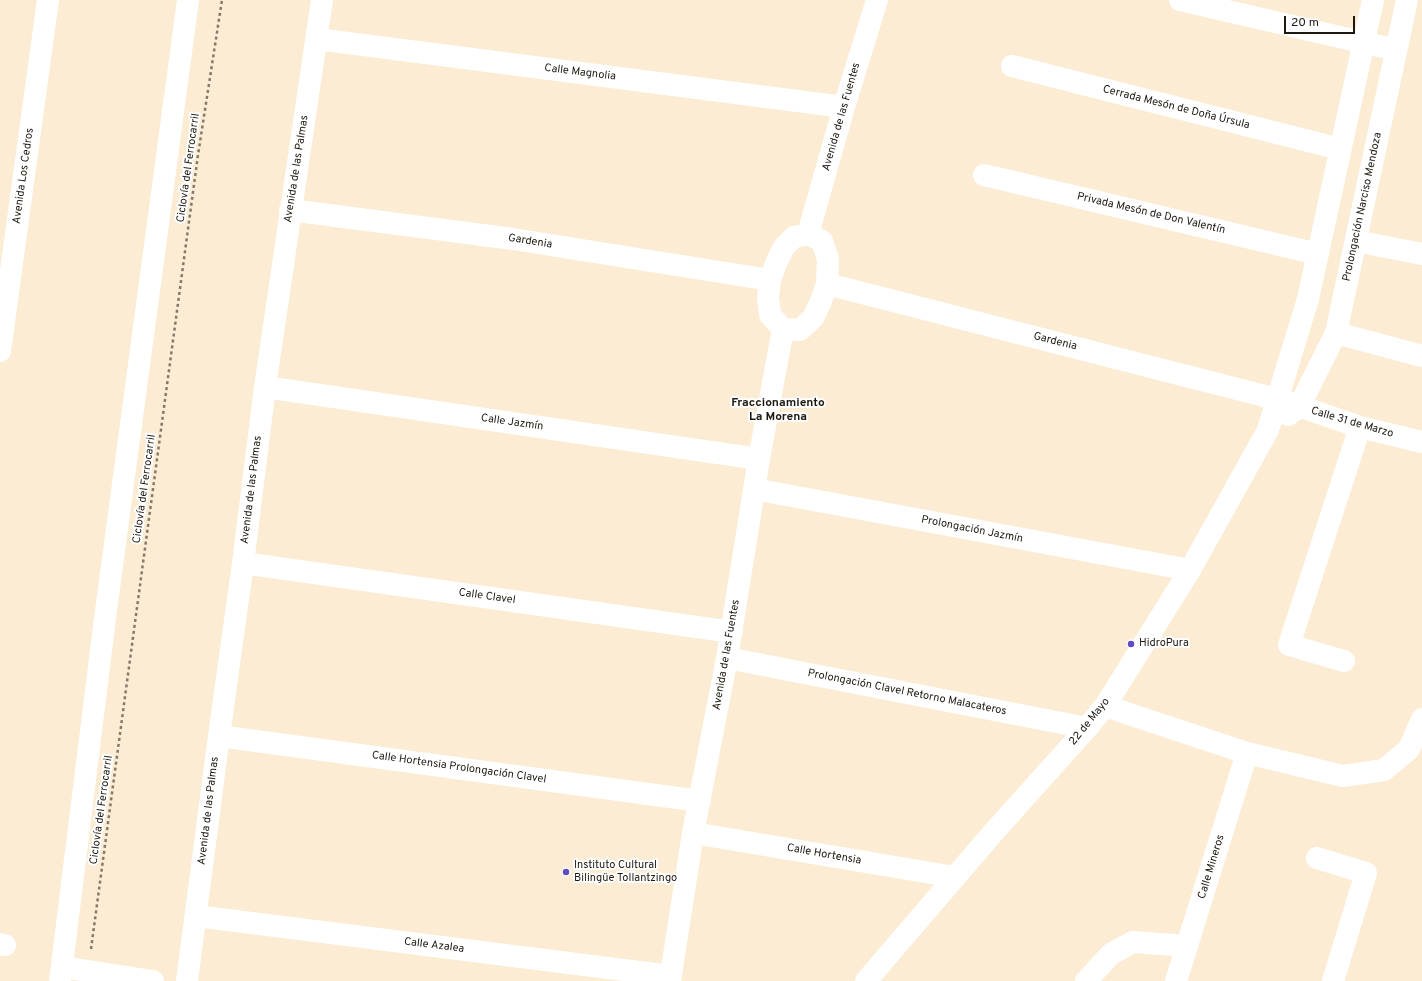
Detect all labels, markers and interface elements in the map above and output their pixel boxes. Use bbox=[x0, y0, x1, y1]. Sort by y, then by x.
scale bar bbox=[1286, 8, 1357, 34]
text: 20 m bbox=[1291, 15, 1319, 31]
street label: Avenida de las Fuentes bbox=[820, 61, 864, 173]
street label: Calle Magnolia bbox=[544, 62, 616, 84]
street label: Cerrada Mesón de Doña Úrsula bbox=[1101, 83, 1251, 133]
street label: Ciclovía del Ferrocarril bbox=[175, 113, 203, 223]
street label: Avenida de las Palmas bbox=[282, 114, 312, 224]
street label: Avenida Los Cedros bbox=[11, 127, 37, 225]
street label: Prolongación Narciso Mendoza bbox=[1341, 131, 1385, 283]
street label: Privada Mesón de Don Valentín bbox=[1076, 191, 1226, 237]
street label: Gardenia bbox=[507, 232, 553, 252]
street label: Gardenia bbox=[1032, 330, 1078, 354]
district label: Fraccionamiento La Morena bbox=[731, 397, 825, 425]
street label: Calle 31 de Marzo bbox=[1309, 405, 1395, 441]
street label: Calle Jazmín bbox=[480, 412, 544, 434]
street label: Ciclovía del Ferrocarril bbox=[131, 434, 159, 544]
street label: Avenida de las Palmas bbox=[239, 435, 265, 545]
street label: Prolongación Jazmín bbox=[920, 514, 1024, 546]
street label: Calle Clavel bbox=[458, 586, 516, 608]
street label: Avenida de las Fuentes bbox=[711, 599, 743, 711]
place label: HidroPura bbox=[1139, 637, 1189, 651]
marker: HidroPura bbox=[1126, 639, 1136, 649]
street label: Prolongación Clavel Retorno Malacateros bbox=[806, 667, 1008, 719]
street label: 22 de Mayo bbox=[1067, 696, 1113, 748]
street label: Calle Hortensia Prolongación Clavel bbox=[371, 749, 547, 787]
street label: Ciclovía del Ferrocarril bbox=[88, 755, 116, 865]
street label: Avenida de las Palmas bbox=[196, 756, 222, 866]
street label: Calle Mineros bbox=[1196, 833, 1228, 901]
street label: Calle Hortensia bbox=[786, 842, 862, 868]
place label: Instituto Cultural Bilingüe Tollantzingo bbox=[574, 859, 677, 885]
marker: Instituto Cultural Bilingüe Tollantzingo bbox=[561, 867, 571, 877]
street label: Calle Azalea bbox=[403, 936, 465, 956]

